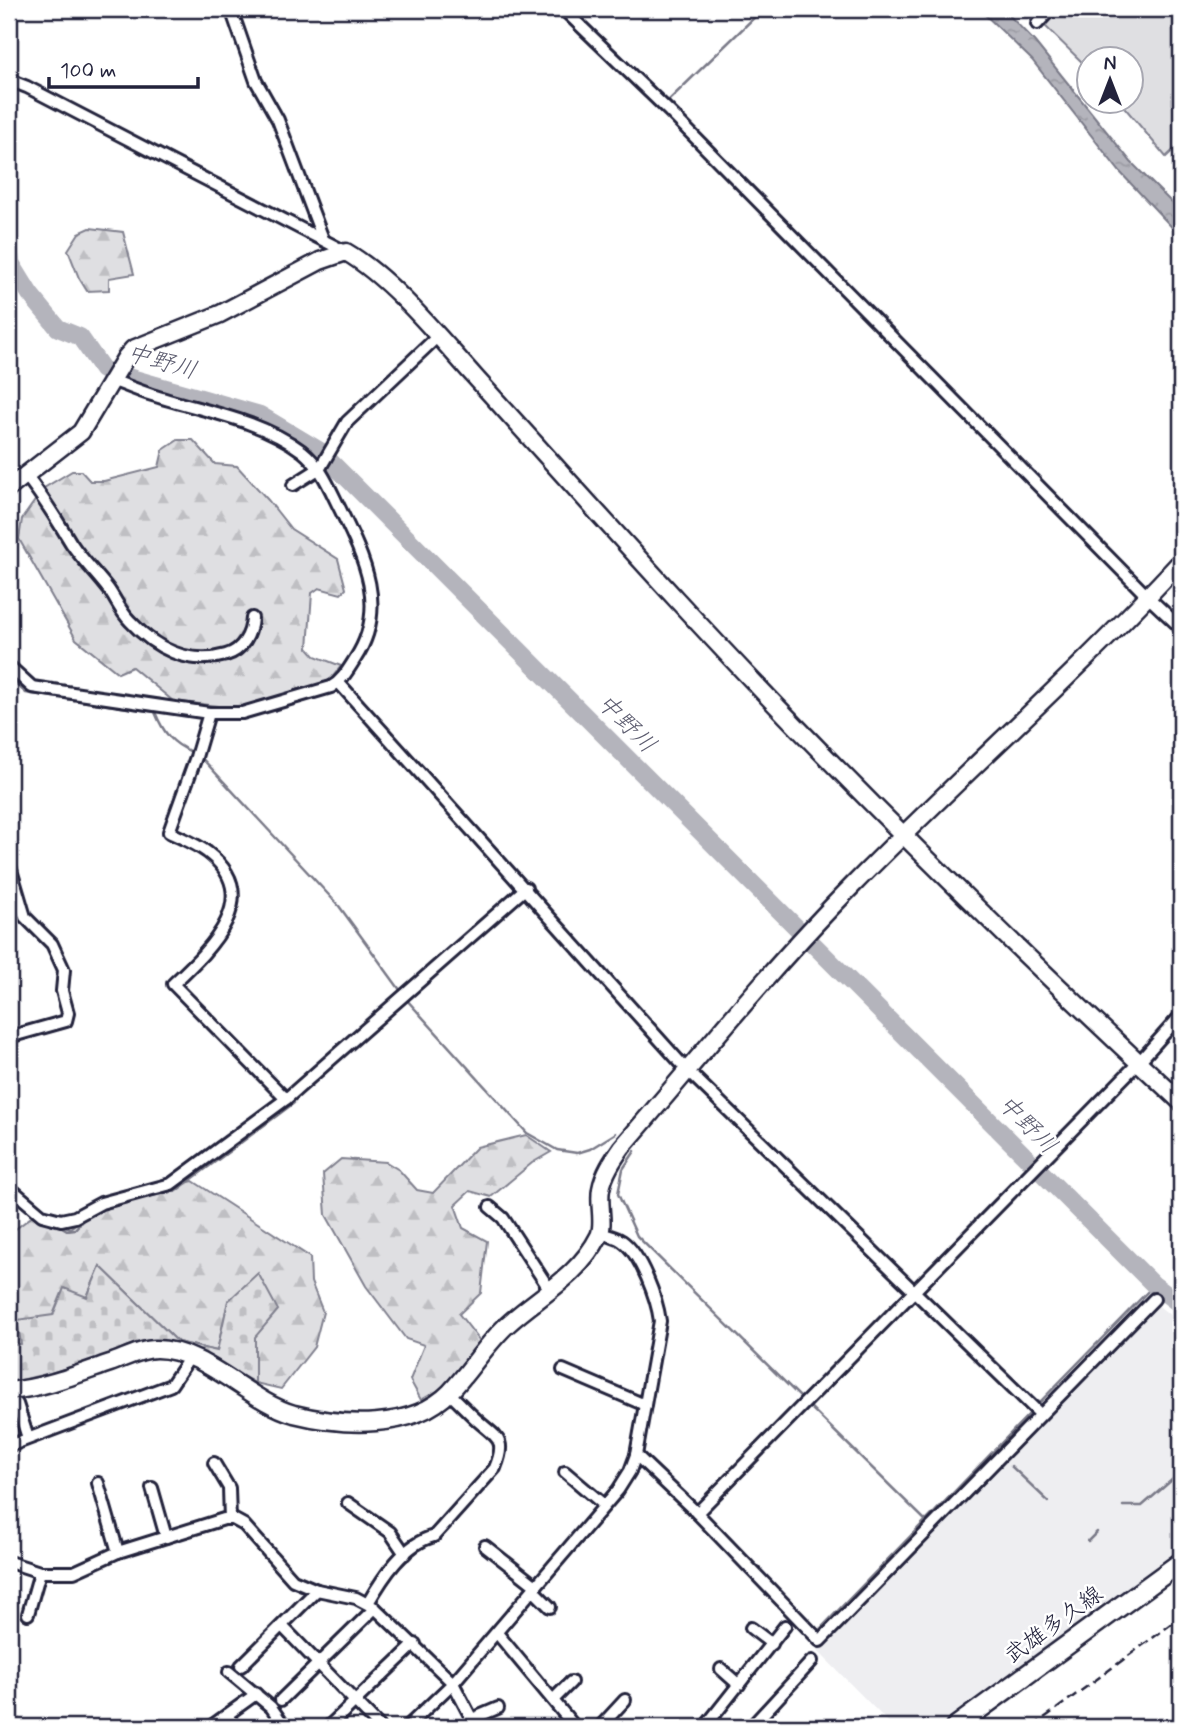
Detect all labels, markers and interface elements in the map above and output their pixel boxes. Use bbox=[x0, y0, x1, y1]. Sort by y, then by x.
scale bar bbox=[49, 46, 198, 90]
north arrow bbox=[1074, 46, 1144, 116]
text: N bbox=[1104, 52, 1116, 77]
text: 100 m bbox=[60, 57, 116, 85]
water label: 中野川 bbox=[123, 338, 200, 387]
water label: 中野川 bbox=[590, 688, 662, 760]
water label: 中野川 bbox=[991, 1089, 1063, 1161]
street label: 武雄多久線 bbox=[999, 1580, 1110, 1672]

